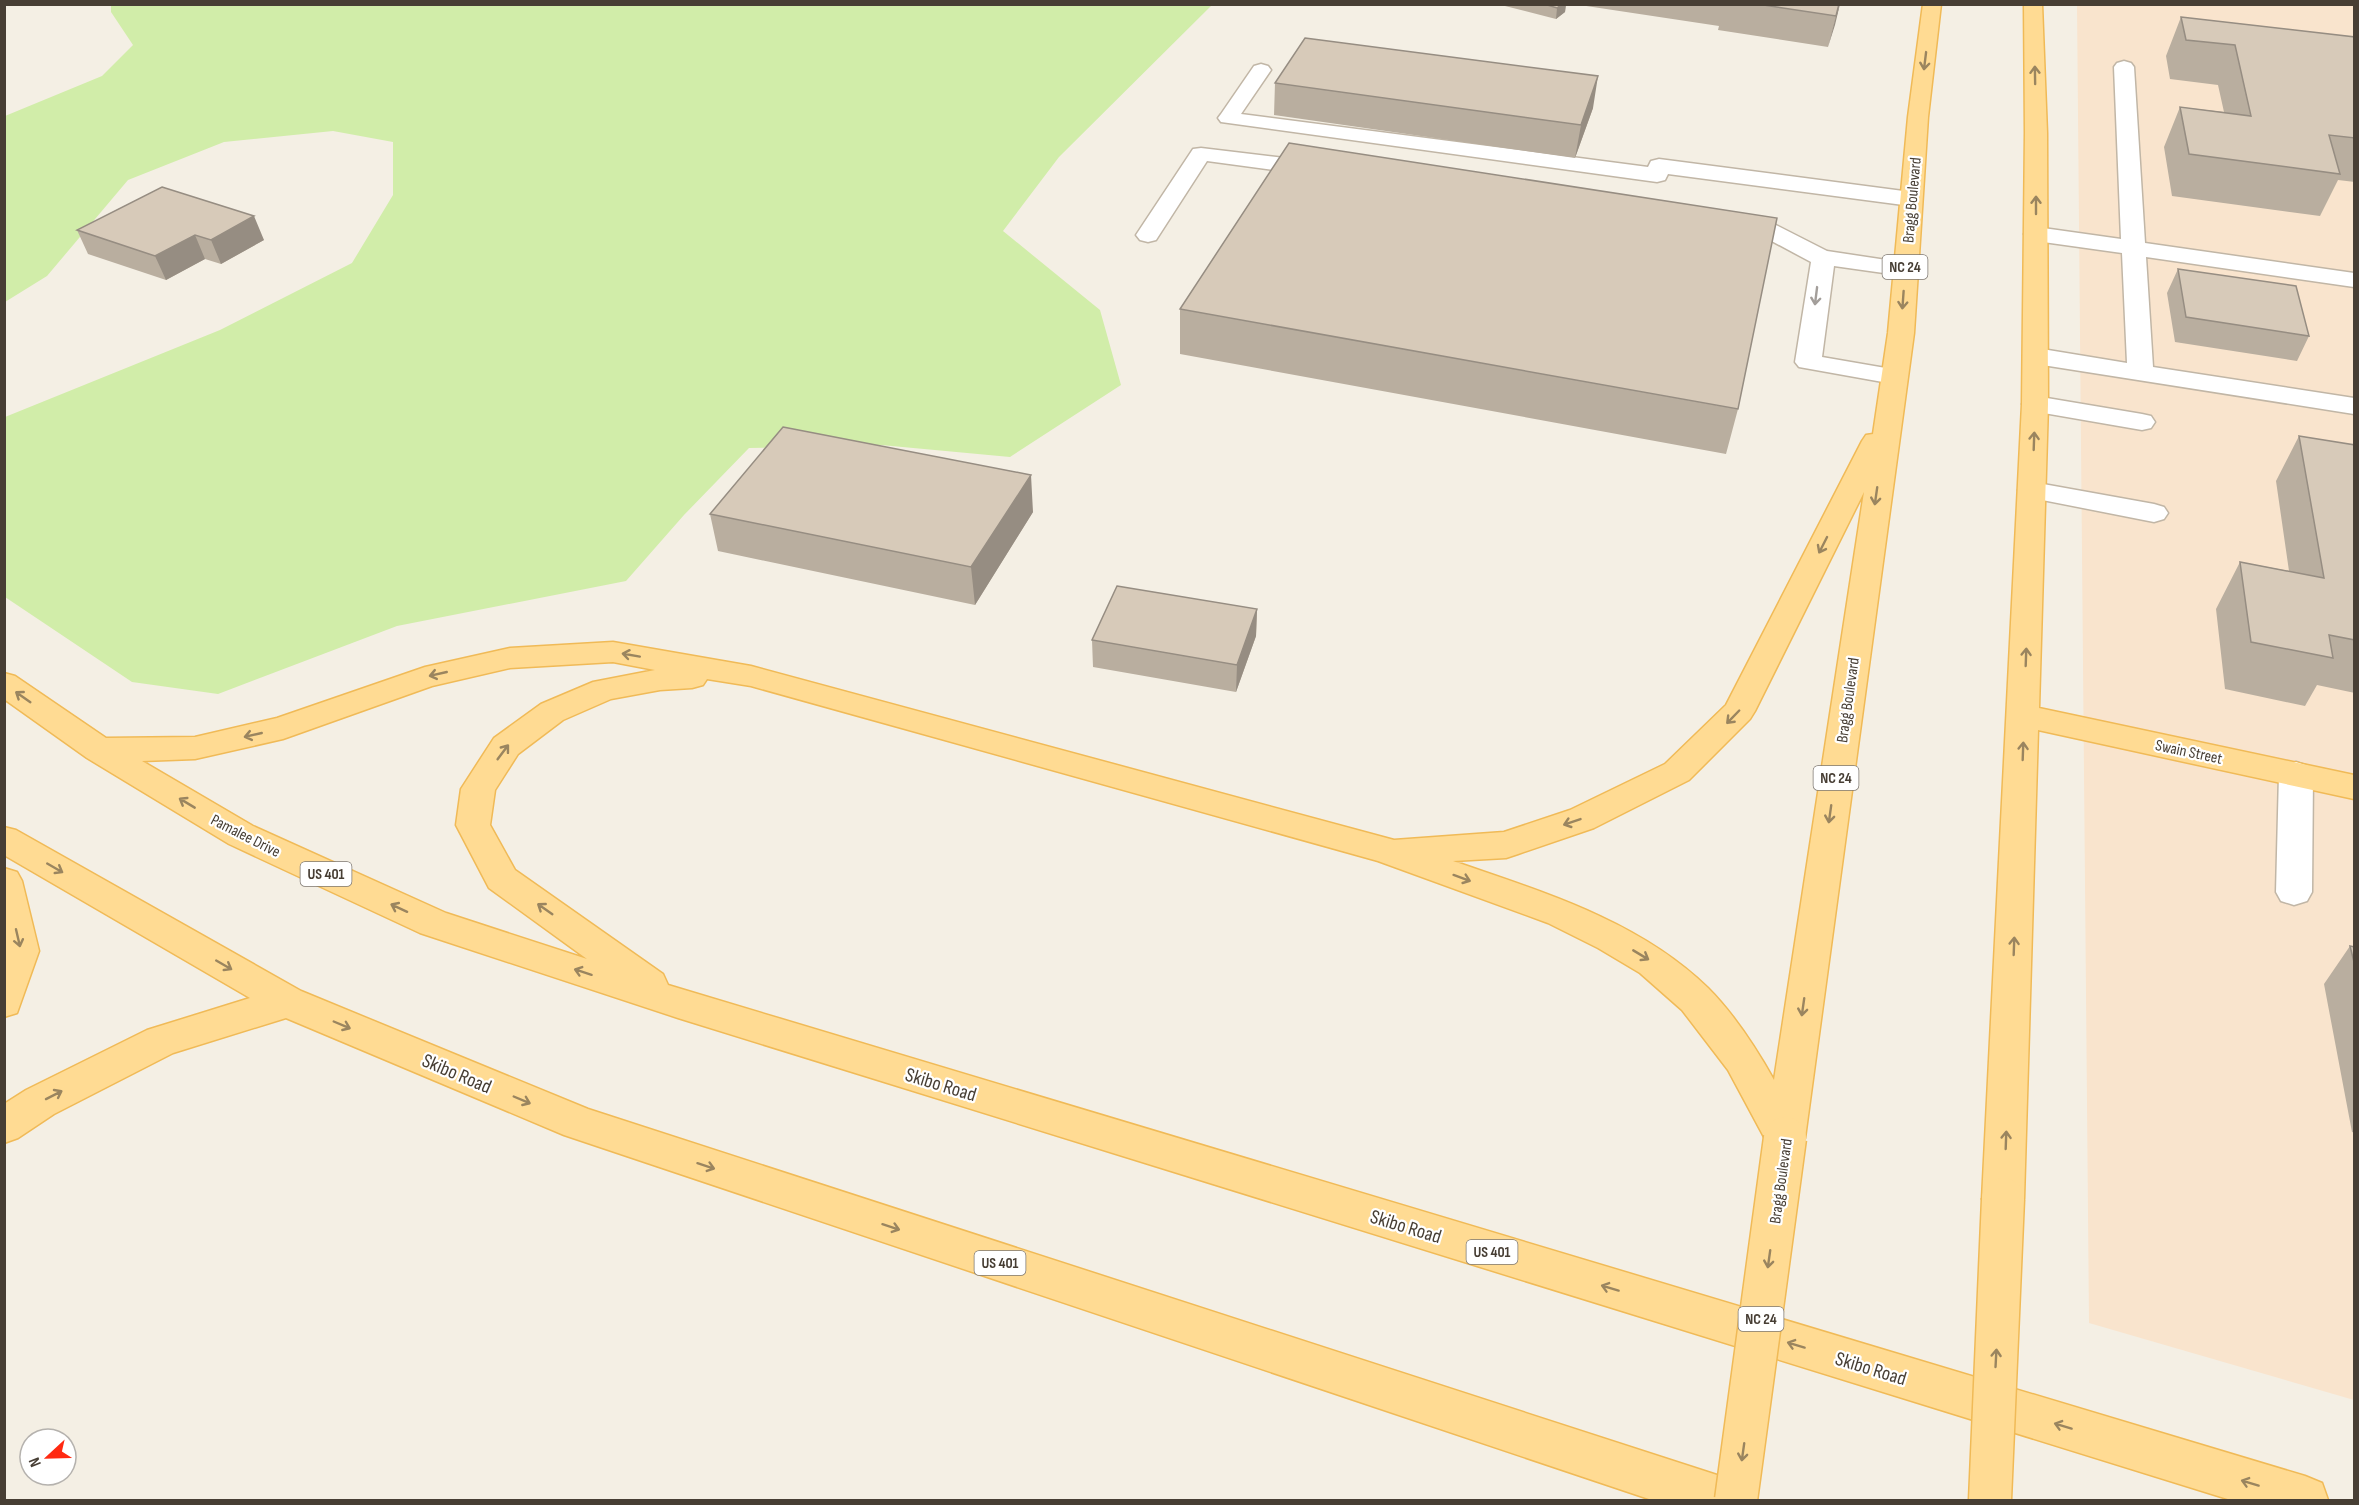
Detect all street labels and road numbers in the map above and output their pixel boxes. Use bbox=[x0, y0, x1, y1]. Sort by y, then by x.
street label: Bragg Boulevard bbox=[1899, 157, 1926, 244]
road number: NC 24 bbox=[1882, 255, 1928, 279]
street label: Bragg Boulevard bbox=[1833, 656, 1864, 744]
street label: Swain Street bbox=[2154, 736, 2224, 769]
road number: NC 24 bbox=[1814, 766, 1858, 790]
street label: Pamalee Drive bbox=[207, 811, 283, 862]
road number: US 401 bbox=[300, 862, 352, 886]
street label: Skibo Road bbox=[418, 1049, 495, 1099]
street label: Skibo Road bbox=[902, 1063, 979, 1107]
street label: Bragg Boulevard bbox=[1766, 1137, 1797, 1225]
street label: Skibo Road bbox=[1367, 1205, 1444, 1249]
road number: US 401 bbox=[1466, 1240, 1518, 1264]
road number: US 401 bbox=[974, 1251, 1026, 1275]
road number: NC 24 bbox=[1738, 1307, 1784, 1331]
street label: Skibo Road bbox=[1832, 1347, 1909, 1391]

